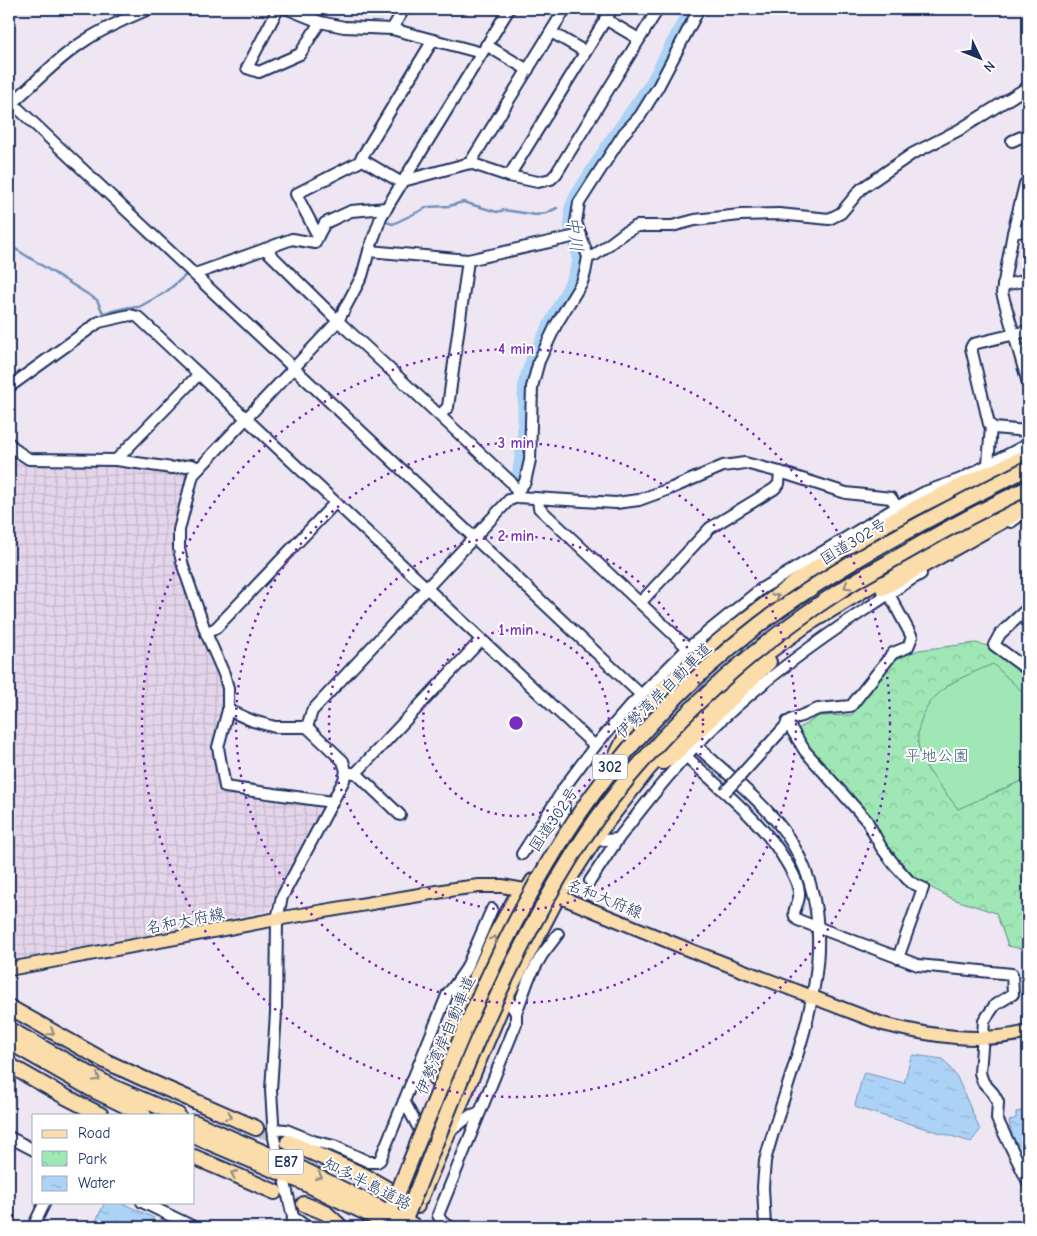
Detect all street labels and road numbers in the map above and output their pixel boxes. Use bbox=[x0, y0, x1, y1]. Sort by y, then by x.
street label: 国道302号 bbox=[817, 515, 890, 569]
street label: 伊勢湾岸自動車道 bbox=[612, 639, 715, 742]
road number: 302 bbox=[592, 754, 628, 780]
street label: 国道302号 bbox=[526, 784, 582, 855]
street label: 名和大府線 bbox=[564, 876, 645, 922]
street label: 名和大府線 bbox=[144, 905, 226, 937]
street label: 伊勢湾岸自動車道 bbox=[413, 973, 479, 1098]
road number: E87 bbox=[268, 1150, 304, 1174]
street label: 知多半島道路 bbox=[321, 1154, 414, 1214]

